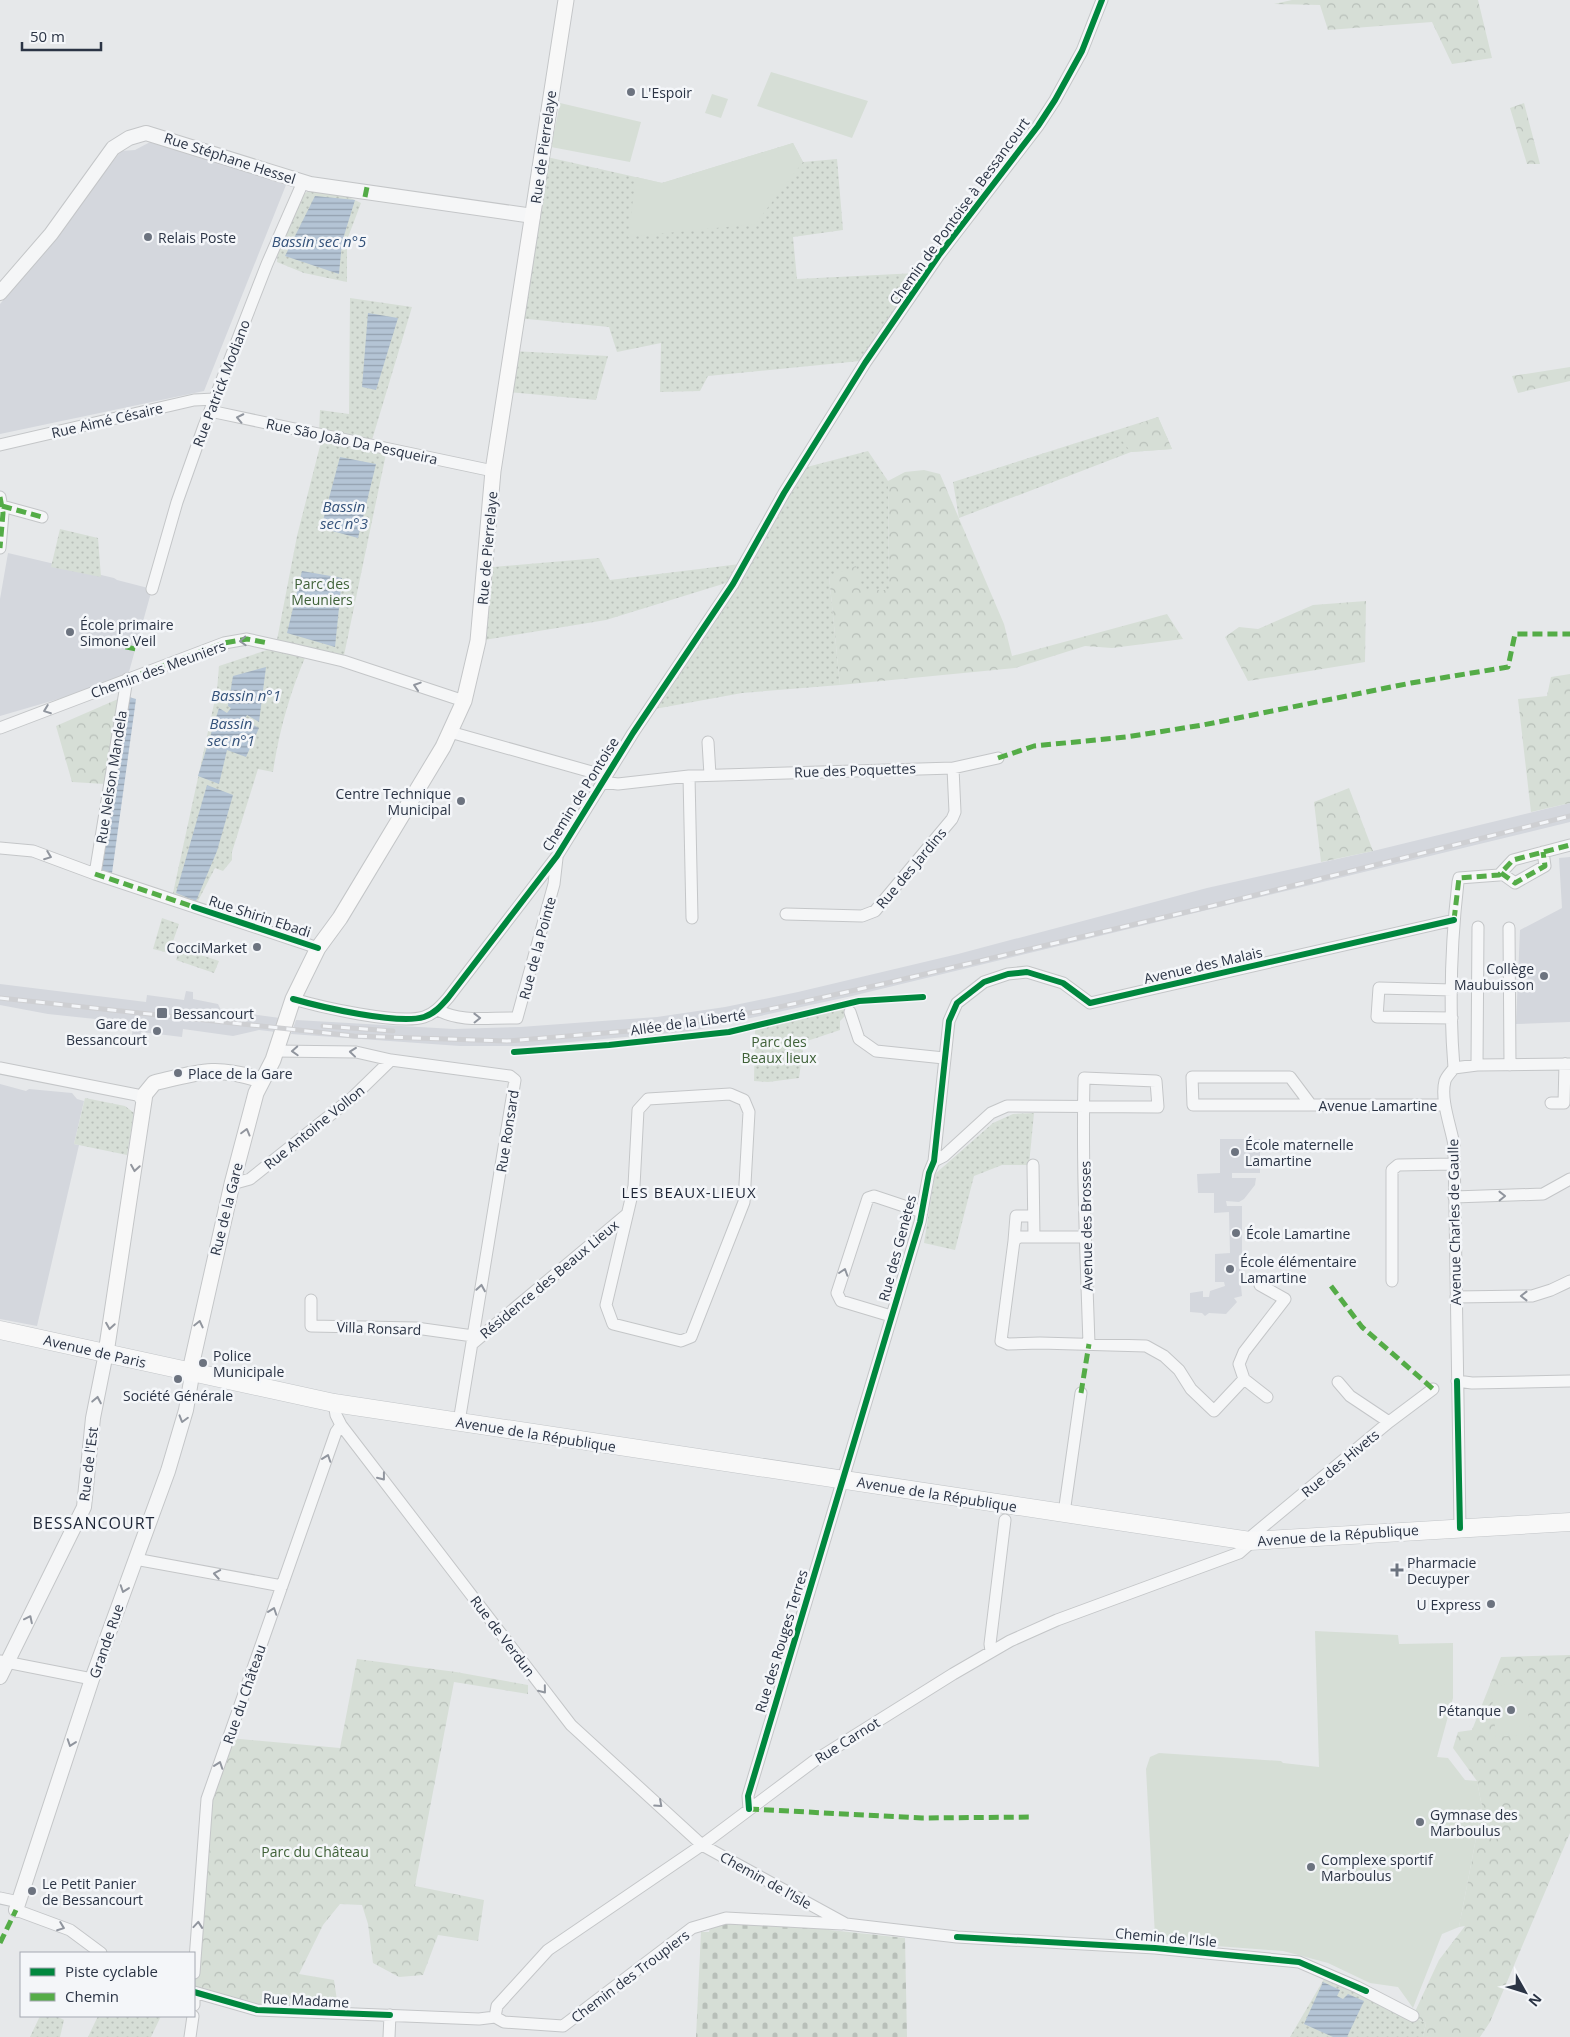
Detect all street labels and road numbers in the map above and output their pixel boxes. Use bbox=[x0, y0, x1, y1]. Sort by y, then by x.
street label: Rue de Pierrelaye bbox=[526, 89, 560, 205]
street label: Chemin de Pontoise à Bessancourt bbox=[885, 114, 1033, 308]
street label: Rue Stéphane Hessel bbox=[162, 128, 298, 188]
street label: Rue Patrick Modiano bbox=[188, 317, 254, 449]
street label: Rue Aimé Césaire bbox=[49, 398, 165, 442]
street label: Rue São João Da Pesqueira bbox=[265, 414, 439, 468]
street label: Rue de Pierrelaye bbox=[473, 490, 501, 606]
street label: Chemin des Meuniers bbox=[88, 636, 228, 702]
street label: Rue Nelson Mandela bbox=[91, 709, 131, 845]
street label: Chemin de Pontoise bbox=[537, 733, 623, 855]
street label: Rue des Poquettes bbox=[794, 758, 917, 782]
street label: Rue des Jardins bbox=[872, 823, 951, 912]
street label: Rue Shirin Ebadi bbox=[207, 891, 313, 941]
street label: Rue de la Pointe bbox=[514, 894, 560, 1001]
street label: Avenue des Malais bbox=[1142, 942, 1264, 988]
street label: Allée de la Liberté bbox=[629, 1004, 747, 1039]
street label: Rue Antoine Vollon bbox=[260, 1081, 368, 1173]
street label: Rue Ronsard bbox=[491, 1088, 523, 1174]
street label: Avenue Lamartine bbox=[1319, 1096, 1438, 1115]
street label: Avenue Charles de Gaulle bbox=[1443, 1138, 1465, 1305]
street label: Rue de la Gare bbox=[205, 1160, 247, 1258]
street label: Avenue des Brosses bbox=[1075, 1160, 1097, 1291]
street label: Rue des Genètes bbox=[874, 1192, 920, 1303]
street label: Résidence des Beaux Lieux bbox=[476, 1215, 623, 1343]
street label: Villa Ronsard bbox=[336, 1317, 422, 1339]
street label: Avenue de Paris bbox=[42, 1330, 148, 1372]
street label: Avenue de la République bbox=[455, 1412, 617, 1456]
street label: Rue des Hivets bbox=[1297, 1425, 1383, 1501]
street label: Rue de l'Est bbox=[74, 1426, 102, 1502]
street label: Avenue de la République bbox=[856, 1472, 1018, 1516]
street label: Avenue de la République bbox=[1257, 1520, 1419, 1550]
street label: Rue des Rouges Terres bbox=[750, 1567, 812, 1715]
street label: Rue de Verdun bbox=[466, 1592, 540, 1680]
street label: Grande Rue bbox=[84, 1601, 128, 1681]
street label: Rue du Château bbox=[218, 1642, 270, 1746]
street label: Rue Carnot bbox=[811, 1713, 883, 1767]
street label: Chemin de l’Isle bbox=[717, 1847, 815, 1913]
street label: Chemin de l’Isle bbox=[1114, 1923, 1218, 1951]
street label: Chemin des Troupiers bbox=[567, 1925, 693, 2027]
street label: Rue Madame bbox=[262, 1988, 350, 2012]

